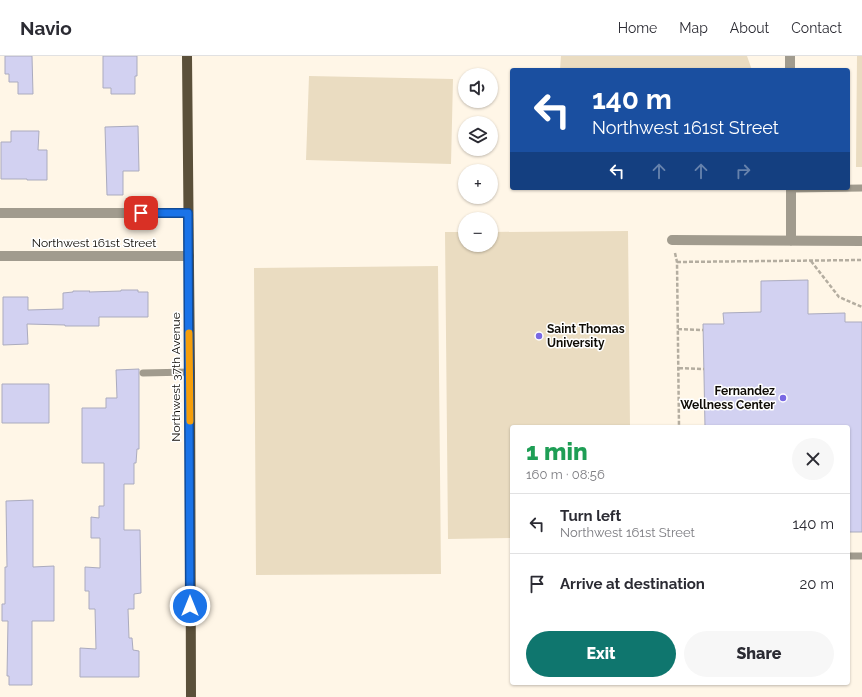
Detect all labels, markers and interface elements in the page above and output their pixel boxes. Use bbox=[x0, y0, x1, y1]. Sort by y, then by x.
text: Navio bbox=[20, 17, 72, 39]
text: Home bbox=[618, 20, 657, 36]
text: Map bbox=[679, 20, 708, 36]
text: About bbox=[730, 20, 769, 36]
text: Contact bbox=[791, 20, 842, 36]
map controls bbox=[458, 68, 498, 252]
button: sound bbox=[458, 68, 498, 108]
text: 140 m bbox=[592, 83, 672, 116]
icon: left bbox=[526, 84, 578, 136]
button: layers bbox=[458, 116, 498, 156]
text: Northwest 161st Street bbox=[592, 117, 779, 138]
icon: left bbox=[606, 160, 628, 182]
icon: ahead bbox=[648, 160, 670, 182]
icon: ahead bbox=[690, 160, 712, 182]
icon: right bbox=[732, 160, 754, 182]
button: + bbox=[458, 164, 498, 204]
pin bbox=[124, 196, 158, 230]
icon: arrive bbox=[130, 202, 152, 224]
button: − bbox=[458, 212, 498, 252]
street label: Northwest 161st Street bbox=[32, 236, 156, 250]
street label: Northwest 37th Avenue bbox=[169, 312, 183, 442]
place label: Saint Thomas University bbox=[547, 322, 625, 350]
marker: Saint Thomas University bbox=[534, 331, 544, 341]
place label: Fernandez Wellness Center bbox=[680, 384, 775, 412]
marker: Fernandez Wellness Center bbox=[778, 393, 788, 403]
text: 1 min bbox=[526, 437, 588, 466]
button: close bbox=[792, 438, 834, 480]
text: 160 m · 08:56 bbox=[526, 467, 605, 482]
text: Turn left bbox=[560, 507, 621, 525]
icon: left bbox=[526, 513, 548, 535]
text: 140 m bbox=[793, 515, 834, 533]
text: Northwest 161st Street bbox=[560, 525, 695, 540]
icon: arrive bbox=[526, 573, 548, 595]
text: Arrive at destination bbox=[560, 575, 705, 593]
text: 20 m bbox=[799, 575, 834, 593]
position arrow bbox=[169, 585, 211, 627]
button: Exit bbox=[526, 631, 676, 677]
button: Share bbox=[684, 631, 834, 677]

